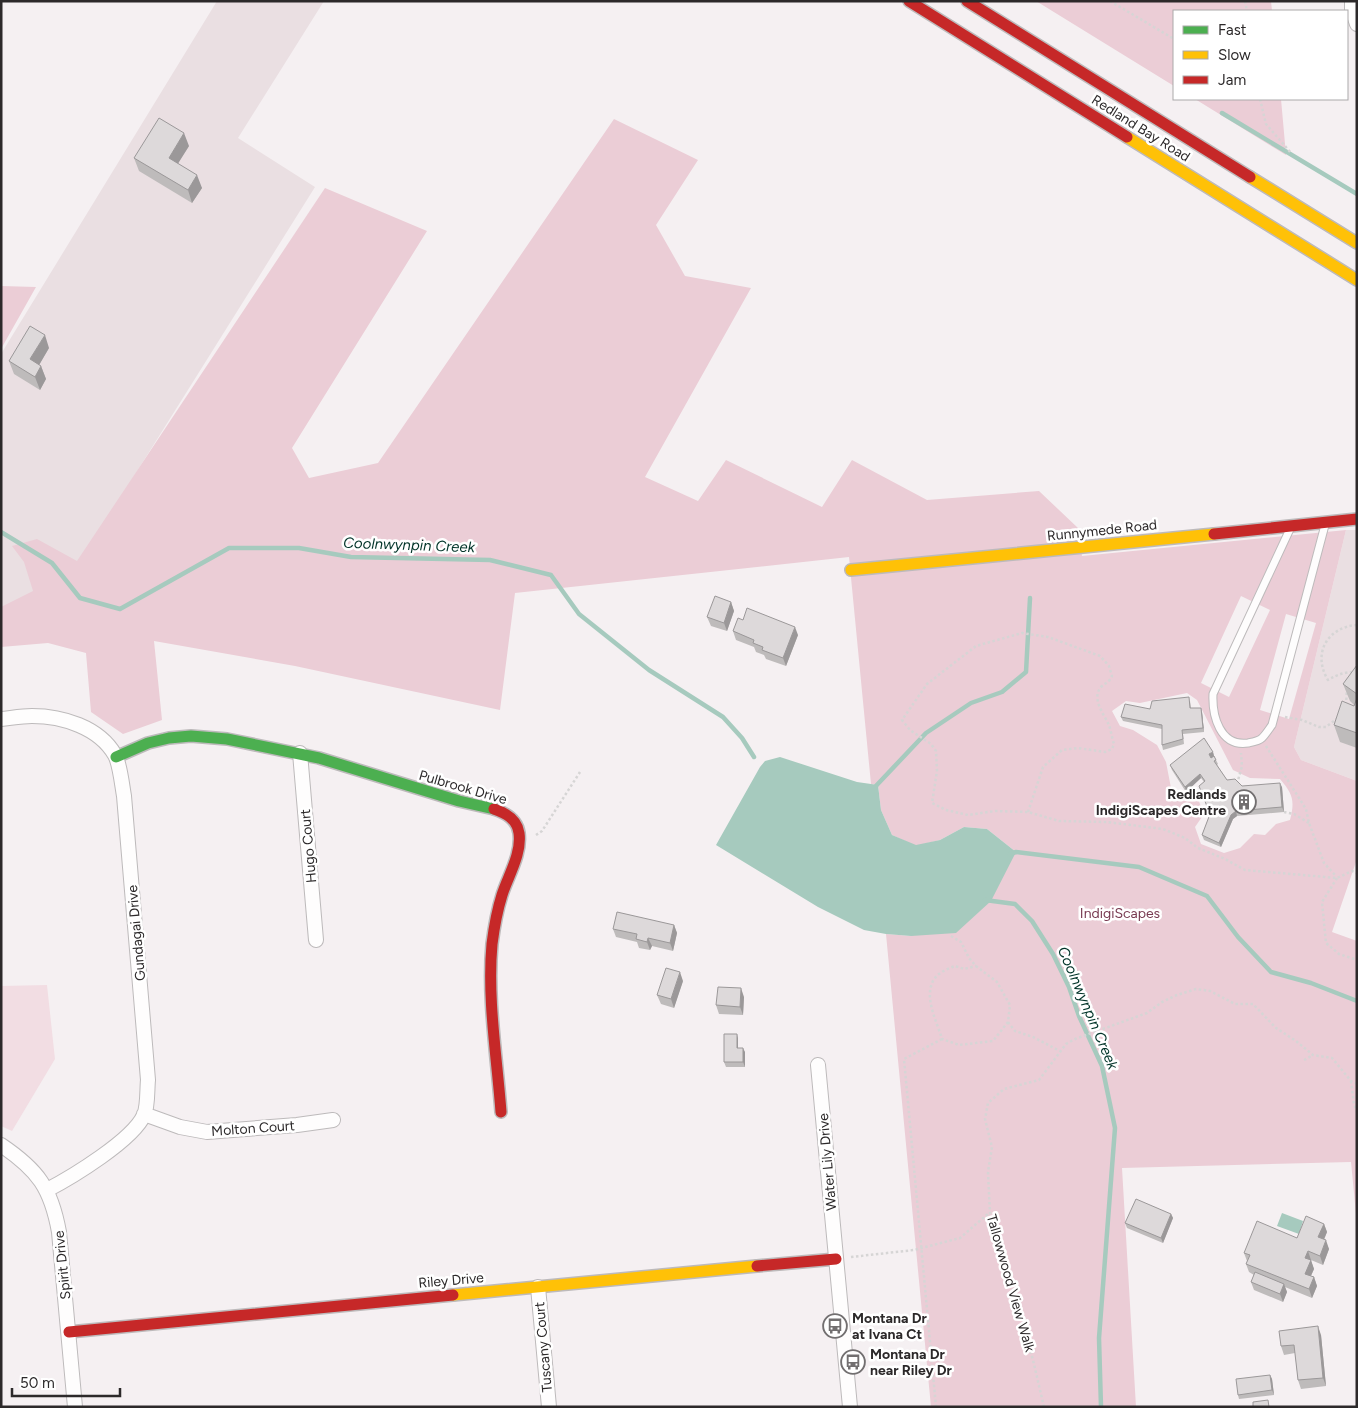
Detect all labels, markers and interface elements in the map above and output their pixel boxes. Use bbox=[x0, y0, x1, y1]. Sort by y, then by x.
legend bbox=[1173, 10, 1348, 100]
text: Fast bbox=[1218, 21, 1247, 39]
text: Slow bbox=[1218, 46, 1251, 64]
text: Jam bbox=[1218, 71, 1246, 89]
street label: Redland Bay Road bbox=[1088, 91, 1193, 166]
street label: Runnymede Road bbox=[1046, 516, 1158, 545]
water label: Coolnwynpin Creek bbox=[343, 534, 476, 556]
street label: Pulbrook Drive bbox=[417, 767, 509, 808]
place label: Redlands IndigiScapes Centre bbox=[1096, 786, 1226, 819]
building icon: Redlands IndigiScapes Centre bbox=[1231, 789, 1257, 815]
street label: Hugo Court bbox=[297, 808, 320, 884]
street label: Gundagai Drive bbox=[124, 884, 149, 982]
park label: IndigiScapes bbox=[1080, 905, 1160, 922]
water label: Coolnwynpin Creek bbox=[1054, 944, 1122, 1073]
street label: Water Lily Drive bbox=[815, 1112, 840, 1211]
street label: Molton Court bbox=[211, 1117, 295, 1140]
street label: Tallowwood View Walk bbox=[983, 1212, 1038, 1354]
street label: Spirit Drive bbox=[50, 1229, 75, 1300]
street label: Riley Drive bbox=[418, 1269, 485, 1292]
street label: Tuscany Court bbox=[531, 1301, 556, 1393]
place label: Montana Dr at Ivana Ct bbox=[852, 1310, 928, 1343]
bus stop icon: Montana Dr at Ivana Ct bbox=[822, 1313, 848, 1339]
place label: Montana Dr near Riley Dr bbox=[870, 1346, 953, 1379]
bus stop icon: Montana Dr near Riley Dr bbox=[840, 1349, 866, 1375]
scale bar bbox=[12, 1366, 120, 1398]
text: 50 m bbox=[20, 1374, 55, 1392]

